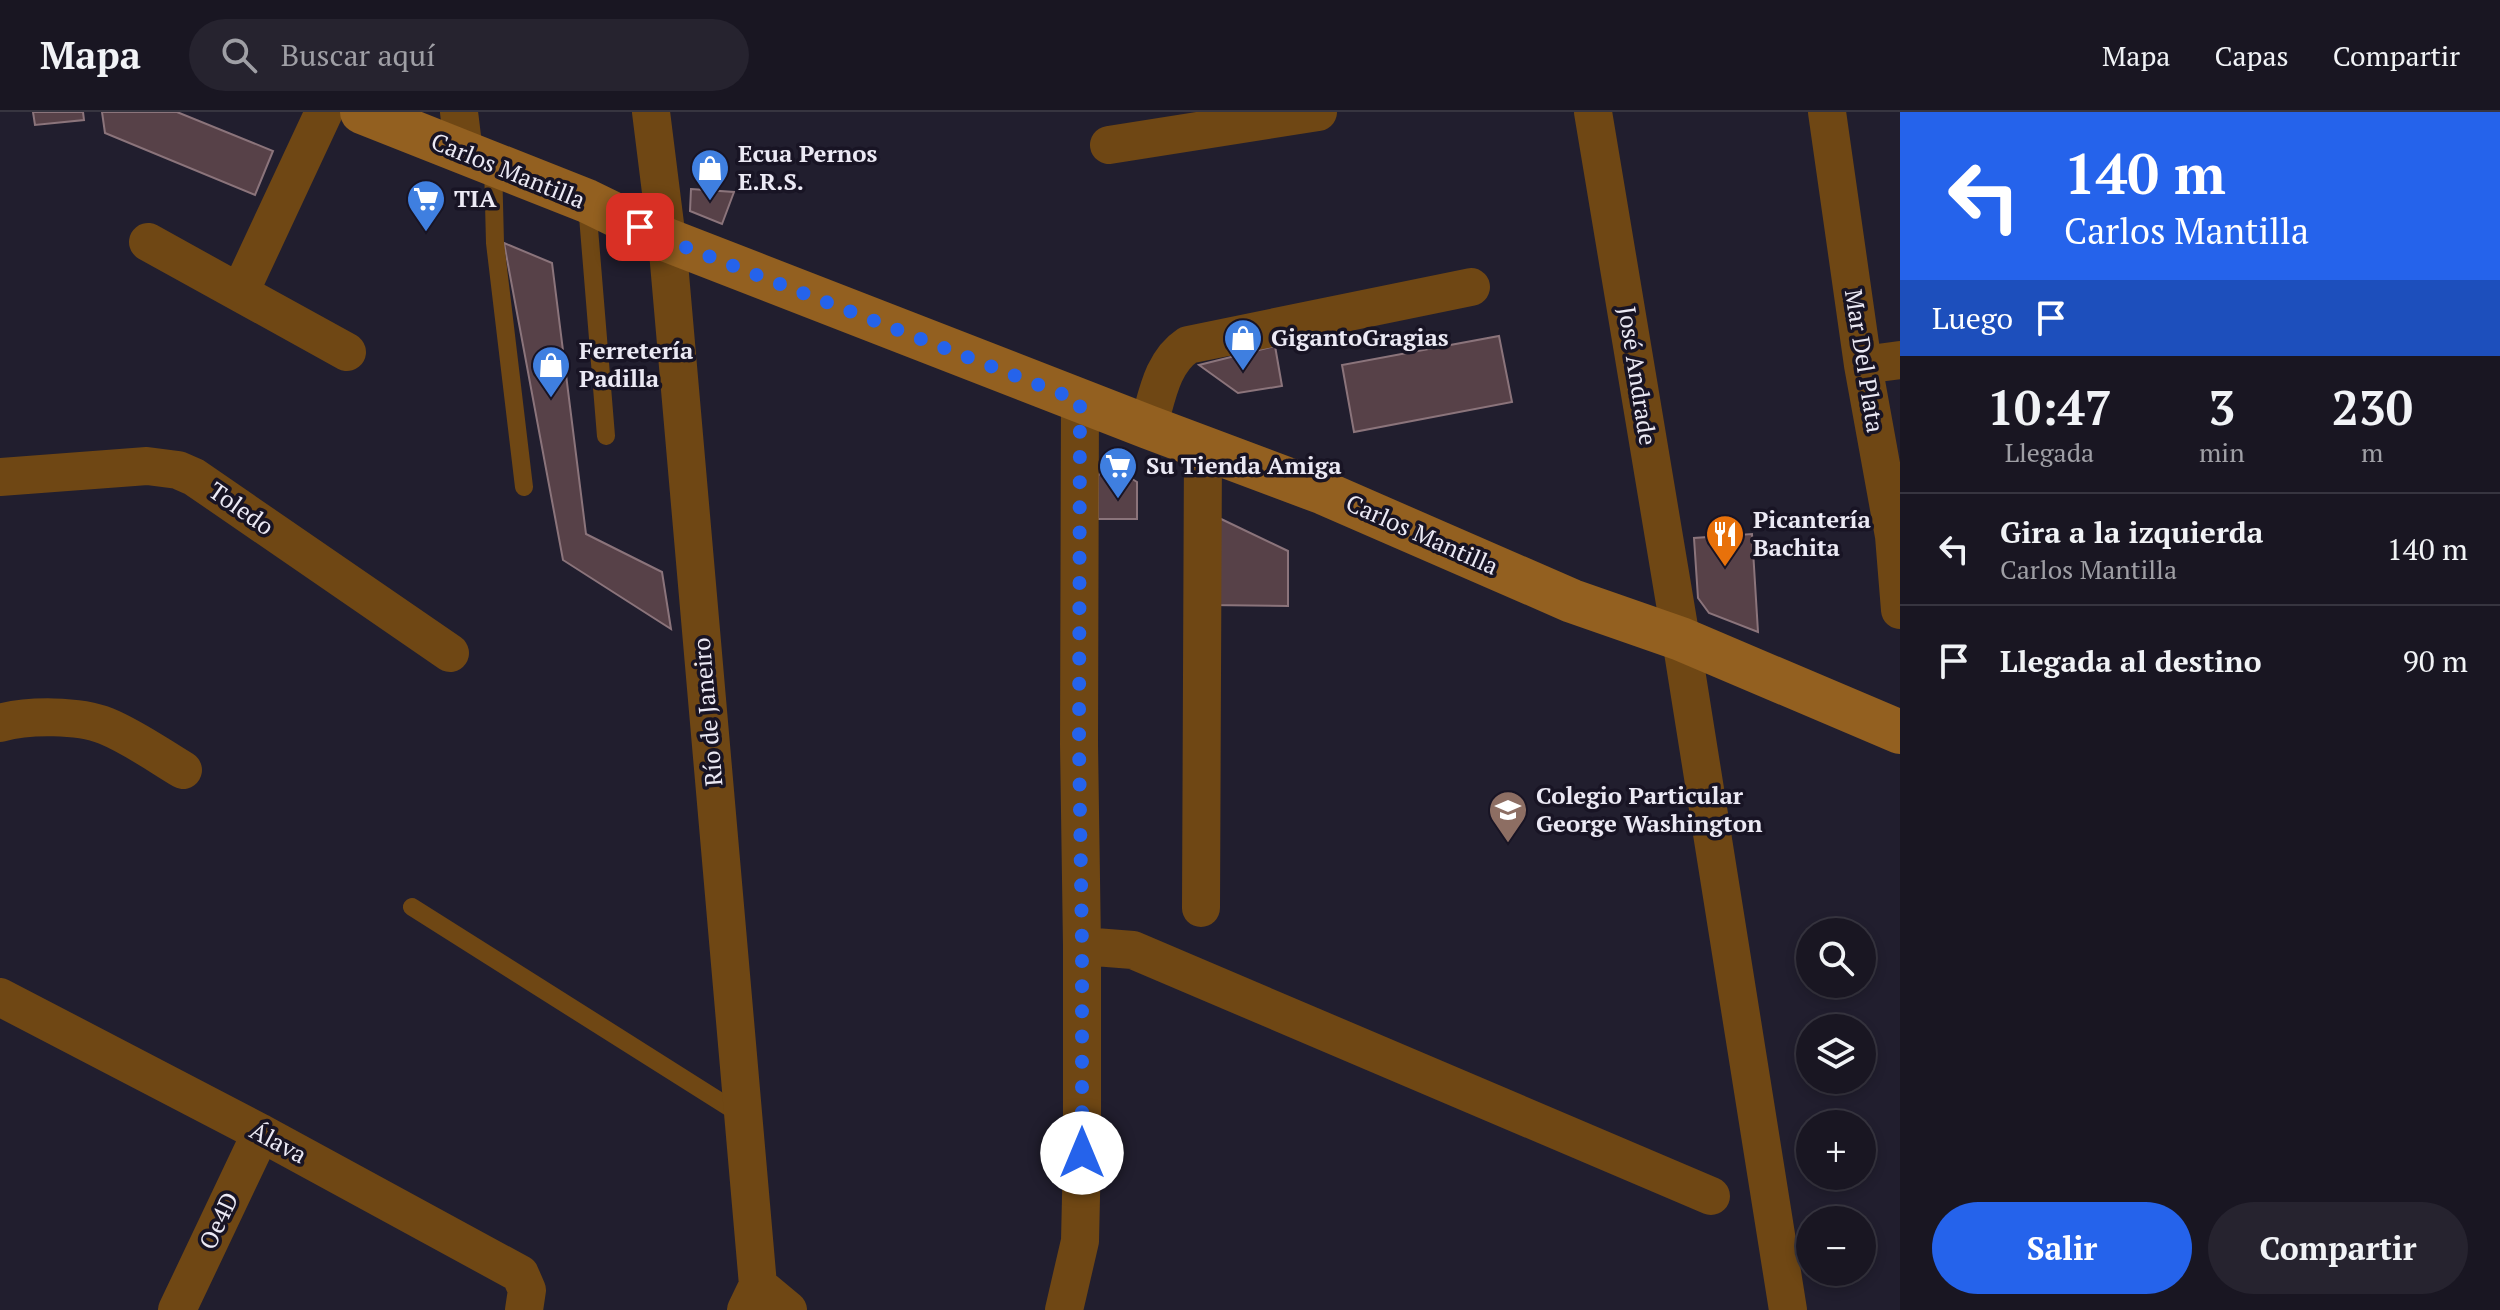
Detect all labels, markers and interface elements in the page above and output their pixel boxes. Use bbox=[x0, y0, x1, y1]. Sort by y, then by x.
search box bbox=[189, 19, 749, 91]
text: Mapa bbox=[40, 30, 141, 80]
icon: search bbox=[217, 33, 261, 77]
text: Buscar aquí bbox=[281, 35, 435, 75]
text: Mapa bbox=[2102, 37, 2170, 74]
text: Capas bbox=[2214, 37, 2289, 74]
text: Compartir bbox=[2333, 37, 2460, 74]
street label: Carlos Mantilla bbox=[427, 125, 590, 216]
text: 140 m bbox=[2064, 136, 2226, 210]
place label: Ecua Pernos E.R.S. bbox=[738, 137, 877, 197]
icon: left bbox=[1932, 144, 2036, 248]
shop icon: Ecua Pernos E.R.S. bbox=[689, 147, 731, 202]
supermarket icon: TIA bbox=[405, 178, 447, 233]
place label: TIA bbox=[454, 182, 497, 214]
pin bbox=[606, 193, 674, 261]
icon: arrive bbox=[618, 205, 662, 249]
text: Carlos Mantilla bbox=[2064, 207, 2309, 254]
street label: Mar Del Plata bbox=[1838, 287, 1892, 435]
icon: arrive bbox=[2029, 296, 2073, 340]
text: Luego bbox=[1932, 298, 2013, 338]
street label: José Andrade bbox=[1611, 304, 1665, 447]
shop icon: GigantoGragias bbox=[1222, 317, 1264, 372]
place label: GigantoGragias bbox=[1271, 321, 1449, 353]
place label: Ferretería Padilla bbox=[579, 334, 694, 394]
shop icon: Ferretería Padilla bbox=[530, 344, 572, 399]
text: 10:47 bbox=[1987, 375, 2112, 439]
text: 3 bbox=[2208, 375, 2235, 439]
text: 230 bbox=[2332, 375, 2413, 439]
text: Llegada bbox=[2005, 435, 2094, 469]
text: min bbox=[2199, 435, 2245, 469]
text: m bbox=[2361, 435, 2384, 469]
supermarket icon: Su Tienda Amiga bbox=[1097, 445, 1139, 500]
place label: Su Tienda Amiga bbox=[1146, 449, 1342, 481]
street label: Toledo bbox=[203, 474, 280, 542]
street label: Carlos Mantilla bbox=[1341, 486, 1504, 582]
place label: Picantería Bachita bbox=[1753, 503, 1872, 563]
text: Gira a la izquierda bbox=[2000, 512, 2264, 552]
restaurant icon: Picantería Bachita bbox=[1704, 513, 1746, 568]
icon: left bbox=[1932, 527, 1976, 571]
text: 140 m bbox=[2387, 529, 2468, 569]
text: Carlos Mantilla bbox=[2000, 552, 2177, 586]
street label: Río de Janeiro bbox=[685, 636, 729, 788]
icon: arrive bbox=[1932, 639, 1976, 683]
text: Llegada al destino bbox=[2000, 641, 2261, 681]
text: 90 m bbox=[2403, 641, 2468, 681]
place label: Colegio Particular George Washington bbox=[1536, 779, 1763, 839]
school or university icon: Colegio Particular George Washington bbox=[1487, 789, 1529, 844]
map controls bbox=[1796, 918, 1876, 1286]
button: search bbox=[1796, 918, 1876, 998]
button: layers bbox=[1796, 1014, 1876, 1094]
button: + bbox=[1796, 1110, 1876, 1190]
position arrow bbox=[1040, 1111, 1124, 1195]
street label: Álava bbox=[244, 1114, 312, 1170]
street label: Oe4D bbox=[191, 1187, 245, 1254]
button: Salir bbox=[1932, 1202, 2192, 1294]
button: Compartir bbox=[2208, 1202, 2468, 1294]
button: − bbox=[1796, 1206, 1876, 1286]

